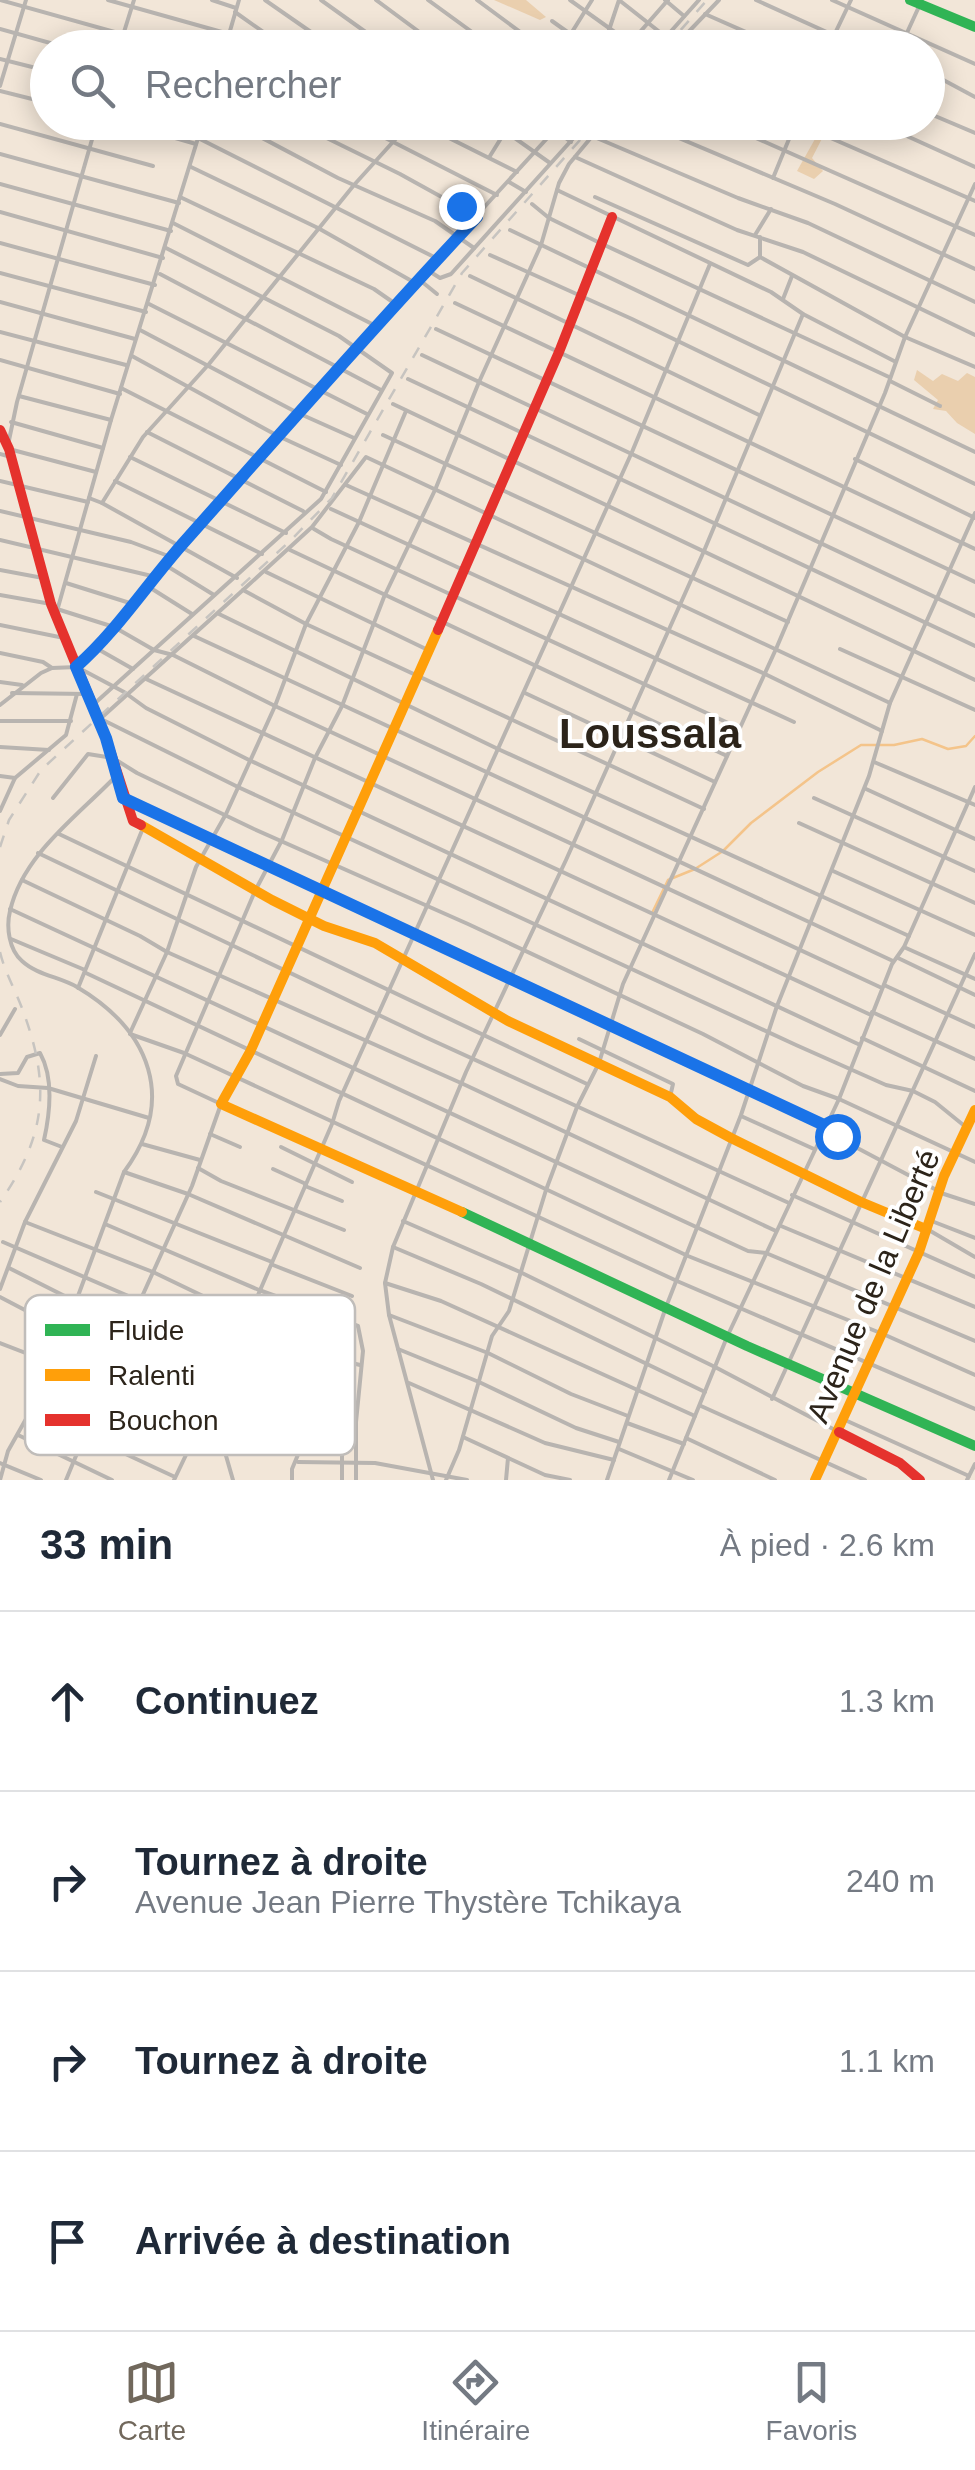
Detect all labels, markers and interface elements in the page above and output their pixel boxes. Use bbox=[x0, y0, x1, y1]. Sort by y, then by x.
search box bbox=[30, 30, 945, 140]
icon: search bbox=[65, 58, 120, 113]
text: Rechercher bbox=[145, 64, 341, 106]
route end bbox=[439, 184, 485, 230]
district label: Loussala bbox=[559, 710, 742, 757]
route start bbox=[815, 1114, 861, 1160]
street label: Avenue de la Liberté bbox=[799, 1144, 947, 1428]
legend bbox=[25, 1295, 355, 1455]
text: Fluide bbox=[108, 1315, 184, 1346]
text: Ralenti bbox=[108, 1360, 195, 1391]
text: Bouchon bbox=[108, 1405, 219, 1436]
text: 33 min bbox=[40, 1521, 173, 1568]
text: À pied · 2.6 km bbox=[720, 1527, 935, 1563]
icon: ahead bbox=[40, 1674, 95, 1729]
text: Continuez bbox=[135, 1680, 319, 1722]
text: 1.3 km bbox=[839, 1683, 935, 1719]
text: Tournez à droite bbox=[135, 1841, 428, 1883]
icon: right bbox=[40, 1854, 95, 1909]
text: 240 m bbox=[846, 1863, 935, 1899]
text: Avenue Jean Pierre Thystère Tchikaya bbox=[135, 1884, 681, 1920]
icon: right bbox=[40, 2034, 95, 2089]
text: Tournez à droite bbox=[135, 2040, 428, 2082]
text: 1.1 km bbox=[839, 2043, 935, 2079]
icon: arrive bbox=[40, 2214, 95, 2269]
text: Arrivée à destination bbox=[135, 2220, 511, 2262]
tab: Carte bbox=[118, 2355, 186, 2447]
tab: Itinéraire bbox=[421, 2355, 530, 2447]
tab: Favoris bbox=[766, 2355, 857, 2447]

